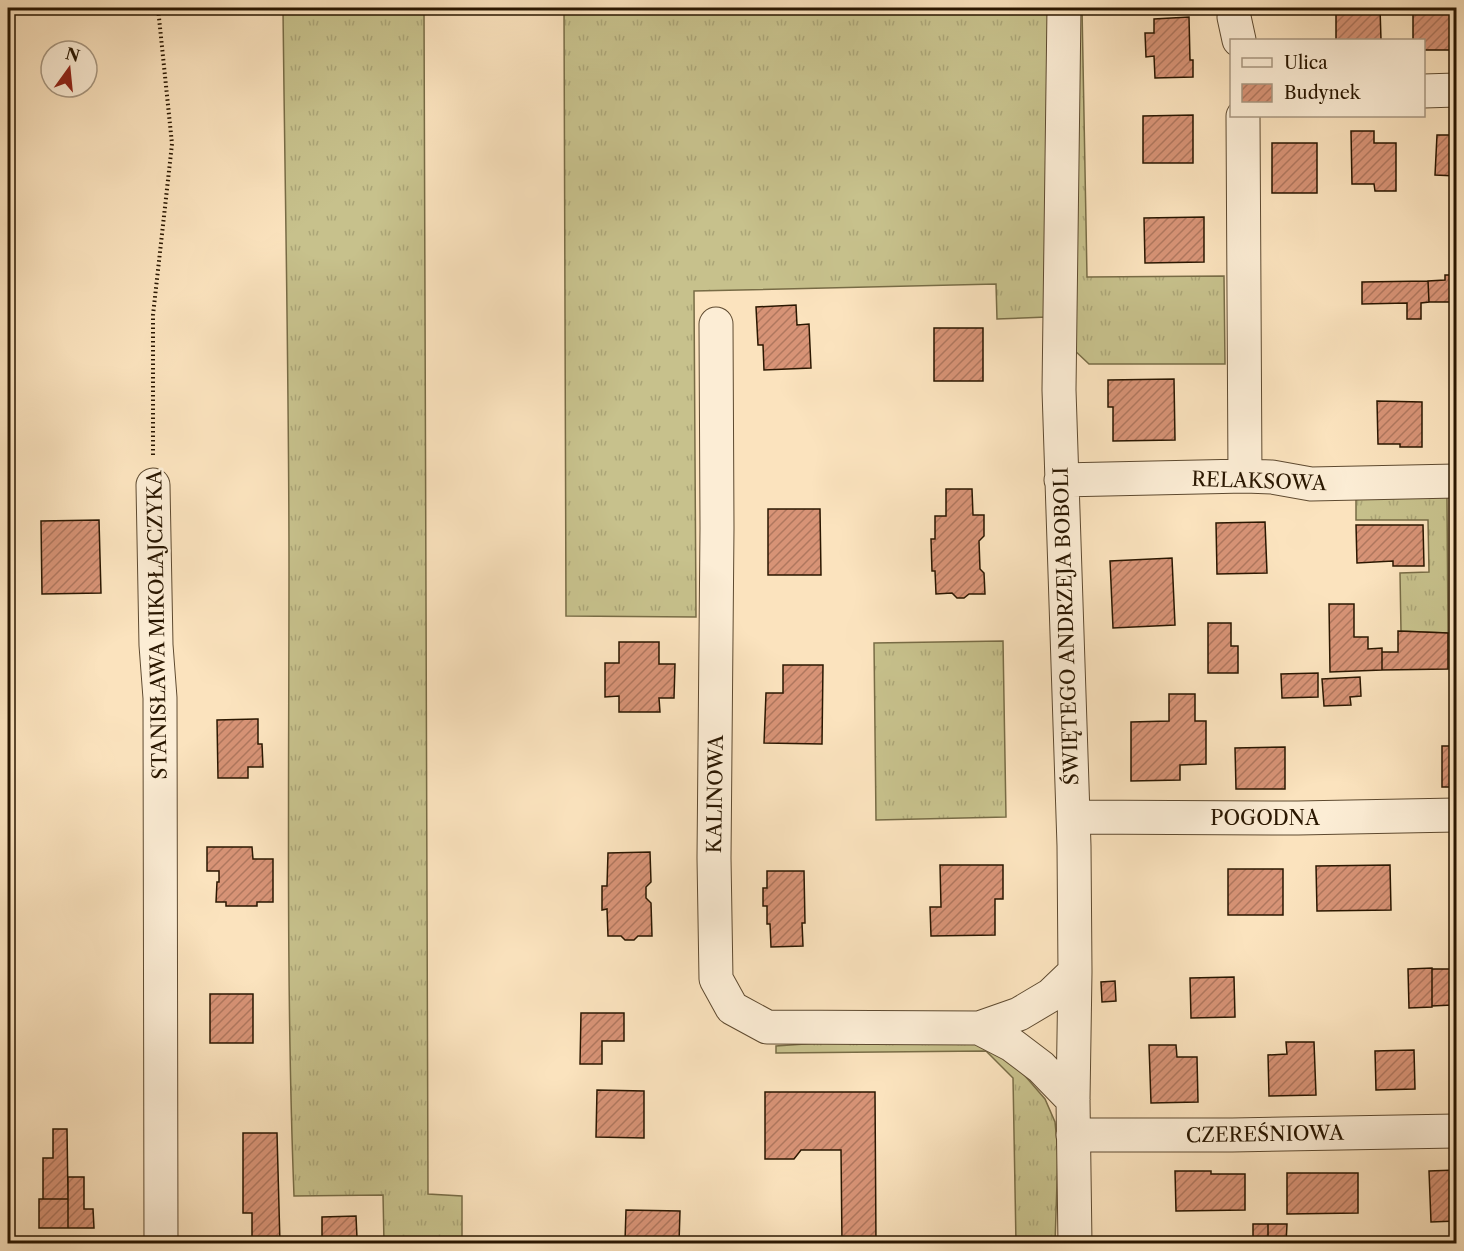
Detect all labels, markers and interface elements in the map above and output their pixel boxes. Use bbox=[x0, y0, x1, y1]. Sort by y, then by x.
north arrow bbox=[39, 39, 99, 99]
legend bbox=[1230, 39, 1425, 117]
text: N bbox=[64, 43, 82, 66]
text: Ulica bbox=[1284, 52, 1328, 74]
text: Budynek bbox=[1284, 82, 1362, 104]
street label: ŚWIĘTEGO ANDRZEJA BOBOLI bbox=[1047, 466, 1084, 786]
street label: RELAKSOWA bbox=[1191, 467, 1328, 495]
street label: STANISŁAWA MIKOŁAJCZYKA bbox=[142, 469, 172, 780]
street label: KALINOWA bbox=[702, 733, 728, 853]
street label: POGODNA bbox=[1210, 806, 1321, 830]
street label: CZEREŚNIOWA bbox=[1186, 1120, 1345, 1147]

